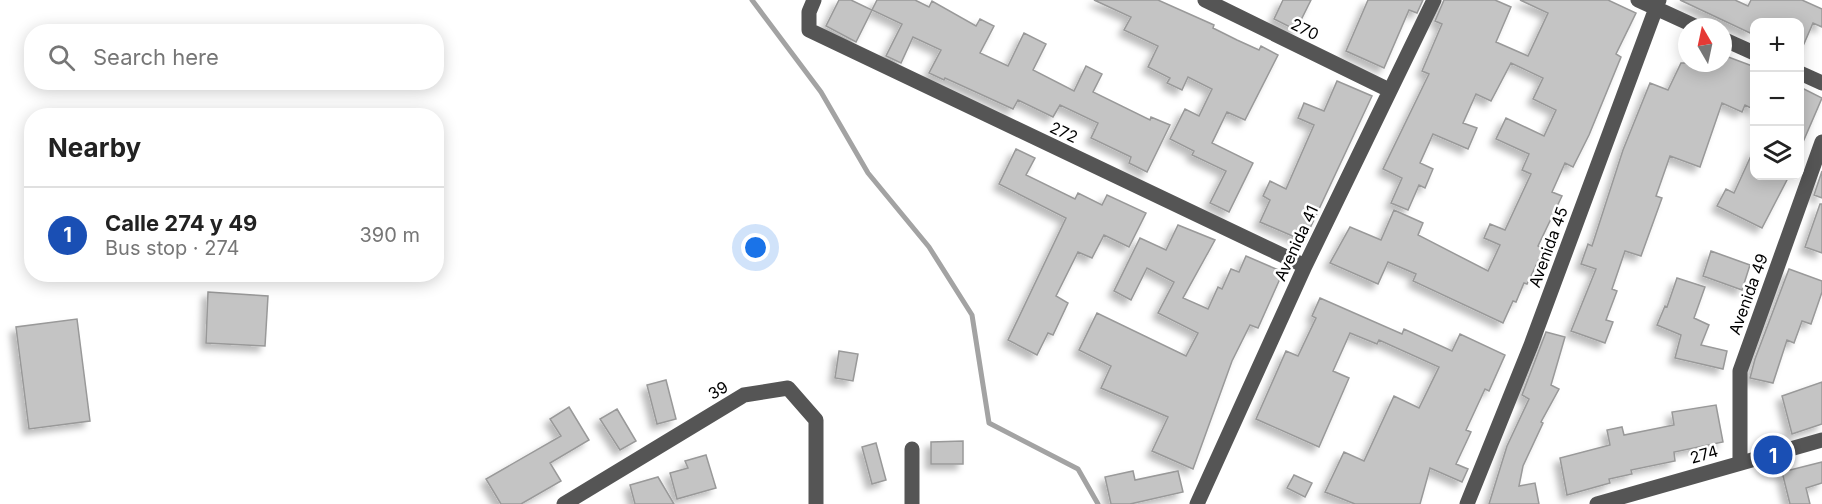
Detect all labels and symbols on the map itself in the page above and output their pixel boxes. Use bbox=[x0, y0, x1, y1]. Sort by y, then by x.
street label: 270 bbox=[1288, 14, 1322, 44]
north arrow bbox=[1678, 18, 1732, 72]
street label: 272 bbox=[1047, 117, 1081, 147]
street label: Avenida 41 bbox=[1270, 202, 1322, 284]
street label: Avenida 45 bbox=[1524, 204, 1572, 290]
your location bbox=[741, 233, 770, 262]
street label: Avenida 49 bbox=[1724, 251, 1772, 337]
street label: 39 bbox=[704, 376, 732, 404]
pin: 1 bbox=[1754, 432, 1792, 478]
street label: 274 bbox=[1688, 440, 1720, 468]

